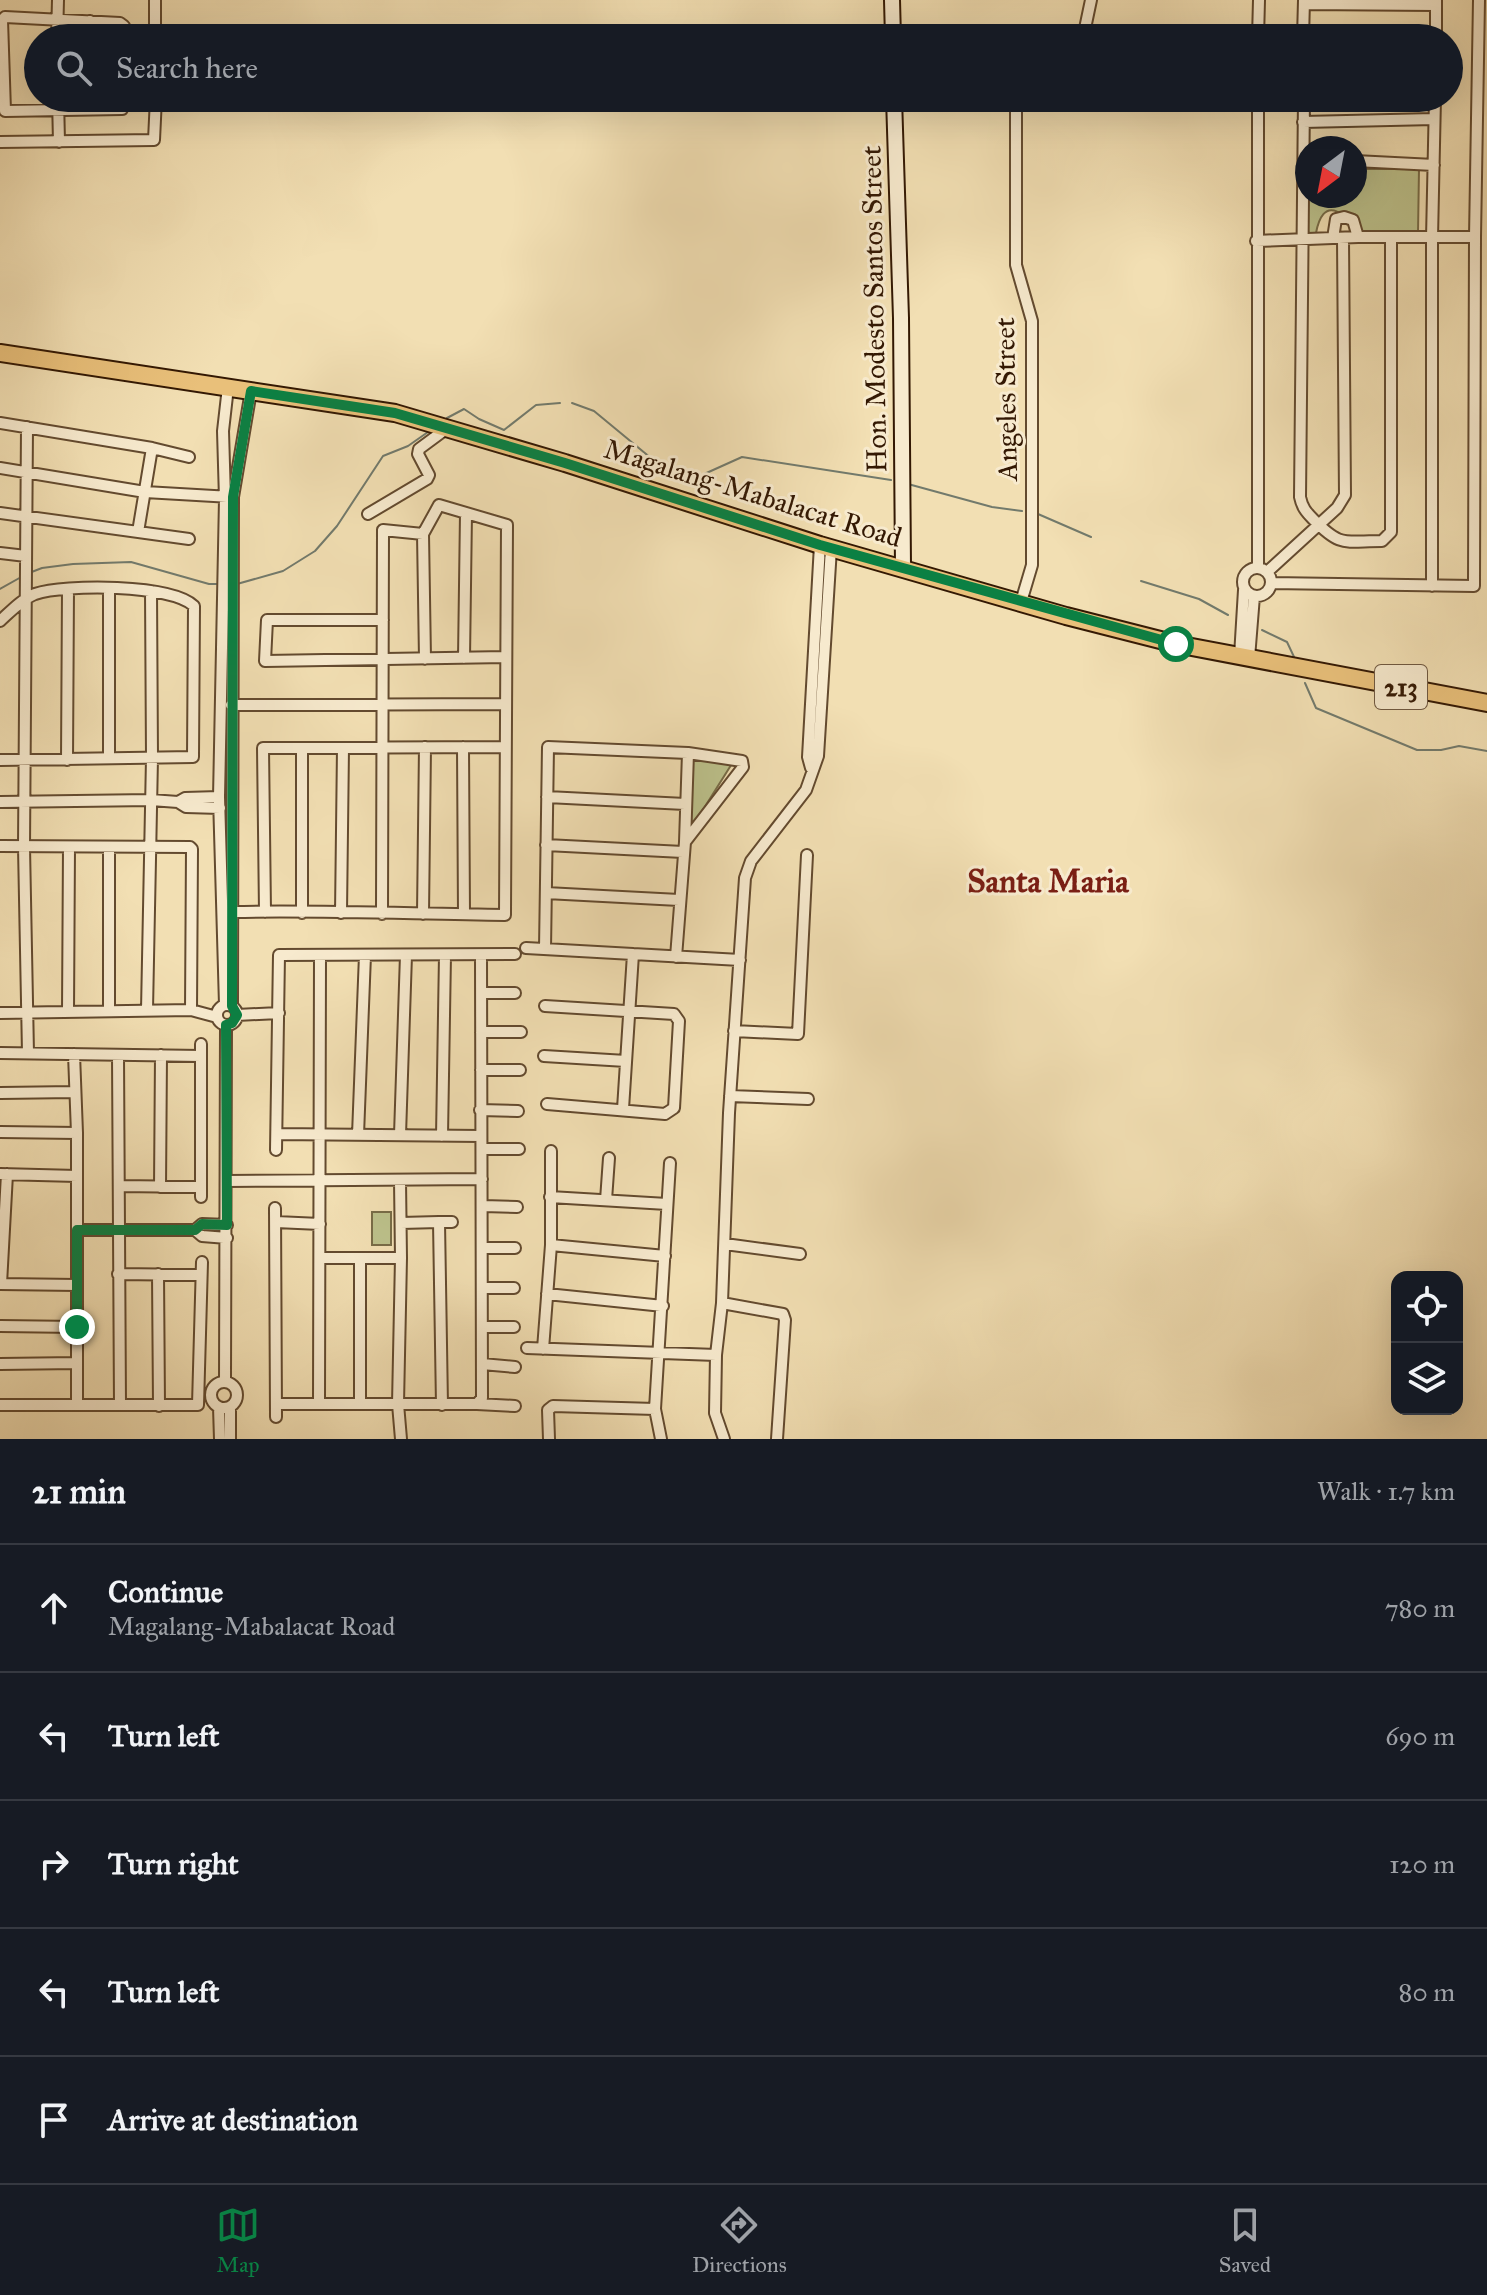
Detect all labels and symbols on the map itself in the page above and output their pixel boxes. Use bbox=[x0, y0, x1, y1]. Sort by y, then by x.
north arrow bbox=[1295, 136, 1367, 208]
street label: Hon. Modesto Santos Street bbox=[854, 145, 894, 473]
street label: Angeles Street bbox=[987, 317, 1025, 482]
street label: Magalang-Mabalacat Road bbox=[600, 431, 906, 555]
route start bbox=[1158, 626, 1194, 662]
road number: 213 bbox=[1375, 665, 1427, 709]
district label: Santa Maria bbox=[967, 862, 1130, 901]
route end bbox=[59, 1309, 95, 1345]

